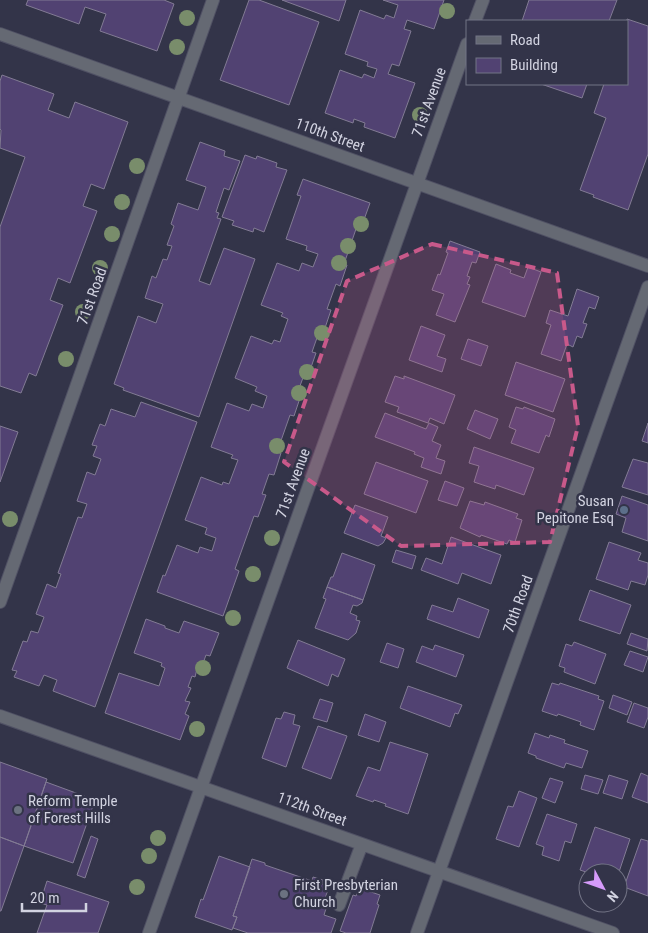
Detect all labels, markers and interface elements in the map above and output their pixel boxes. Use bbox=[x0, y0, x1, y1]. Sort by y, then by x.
legend bbox=[466, 20, 628, 85]
text: Road bbox=[510, 31, 540, 49]
text: Building bbox=[510, 56, 558, 74]
street label: 71st Avenue bbox=[408, 65, 450, 139]
street label: 110th Street bbox=[293, 114, 367, 156]
street label: 71st Road bbox=[73, 265, 111, 327]
street label: 71st Avenue bbox=[272, 446, 314, 520]
place label: Susan Pepitone Esq bbox=[537, 492, 614, 527]
marker: Susan Pepitone Esq bbox=[618, 504, 630, 516]
street label: 70th Road bbox=[499, 573, 537, 635]
street label: 112th Street bbox=[275, 788, 349, 830]
place label: Reform Temple of Forest Hills bbox=[28, 792, 118, 827]
marker: Reform Temple of Forest Hills bbox=[12, 804, 24, 816]
north arrow bbox=[578, 863, 628, 913]
place label: First Presbyterian Church bbox=[294, 876, 398, 911]
scale bar bbox=[22, 880, 86, 912]
marker: First Presbyterian Church bbox=[278, 888, 290, 900]
text: N bbox=[604, 888, 622, 905]
text: 20 m bbox=[30, 889, 60, 907]

